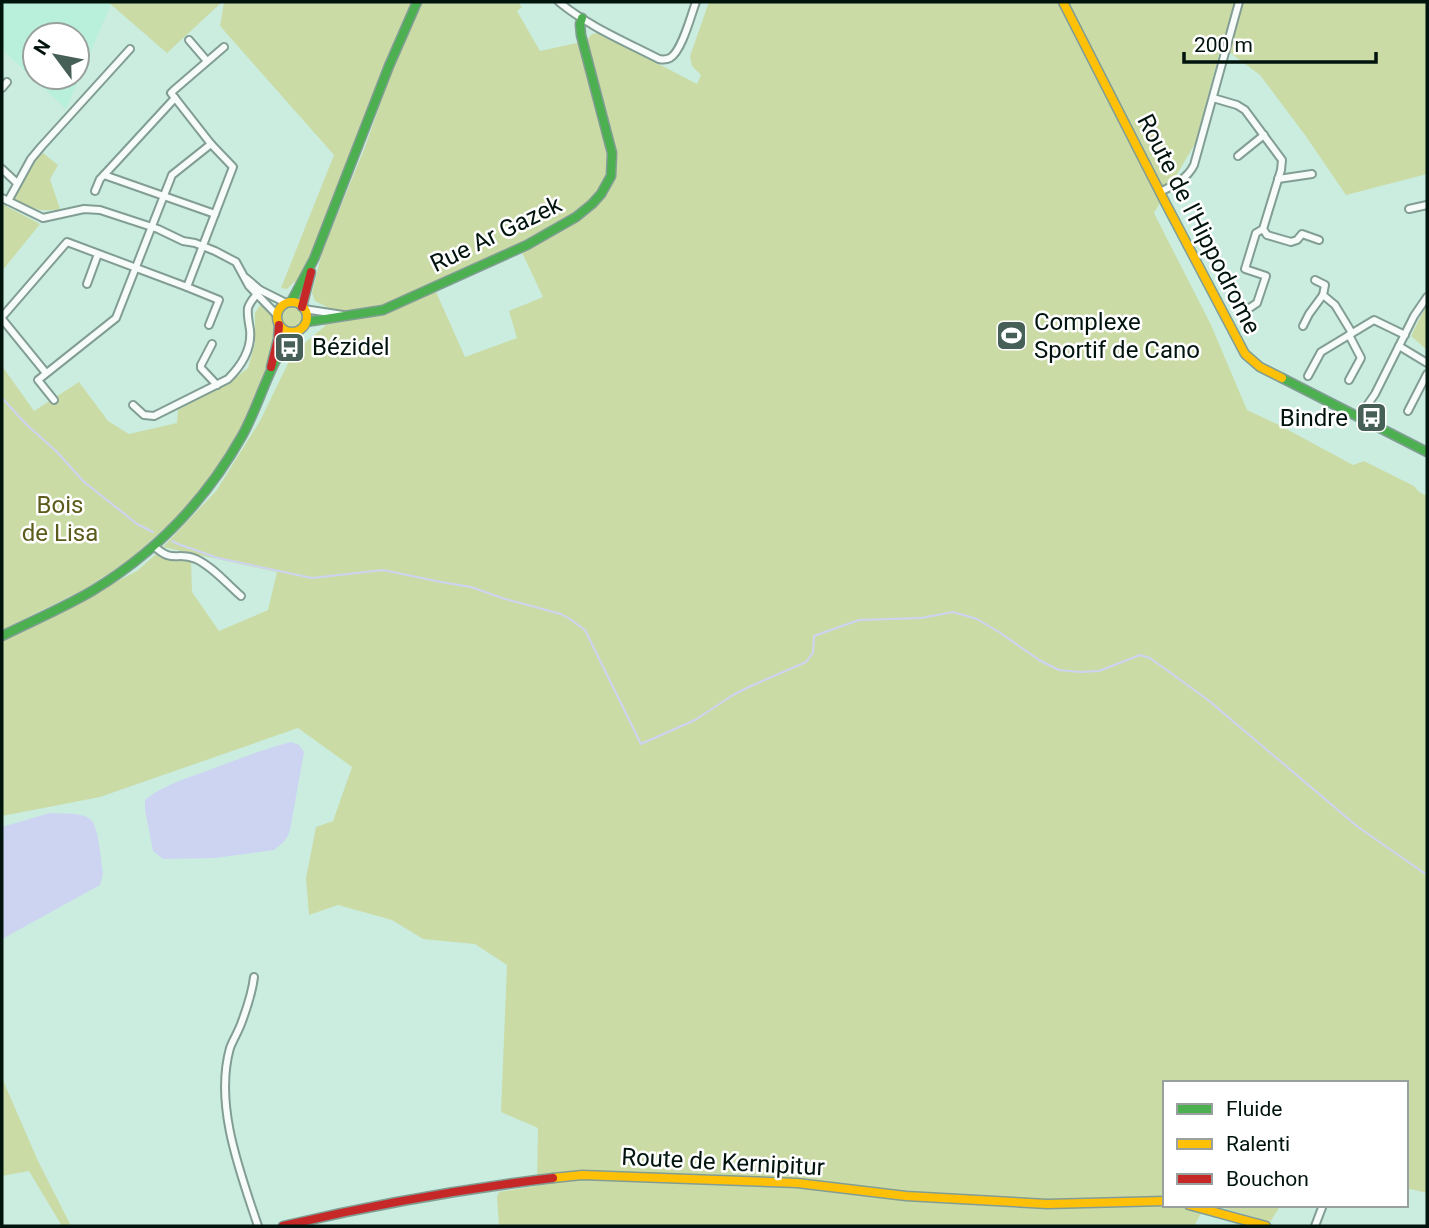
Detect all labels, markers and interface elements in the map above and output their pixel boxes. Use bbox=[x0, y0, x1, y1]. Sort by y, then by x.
north arrow bbox=[21, 21, 91, 91]
scale bar bbox=[1184, 21, 1376, 65]
text: 200 m bbox=[1194, 33, 1253, 57]
text: N bbox=[29, 35, 55, 59]
street label: Route de l'Hippodrome bbox=[1131, 109, 1267, 339]
street label: Rue Ar Gazek bbox=[426, 190, 567, 278]
place label: Complexe Sportif de Cano bbox=[1034, 308, 1200, 364]
sports icon: Complexe Sportif de Cano bbox=[994, 319, 1028, 353]
bus stop icon: Bézidel bbox=[272, 330, 306, 364]
place label: Bézidel bbox=[312, 333, 390, 361]
bus stop icon: Bindre bbox=[1354, 401, 1388, 435]
place label: Bindre bbox=[1280, 404, 1348, 432]
park label: Bois de Lisa bbox=[22, 491, 98, 547]
legend bbox=[1163, 1081, 1408, 1207]
text: Fluide bbox=[1226, 1097, 1282, 1121]
text: Ralenti bbox=[1226, 1132, 1290, 1156]
street label: Route de Kernipitur bbox=[621, 1143, 825, 1181]
text: Bouchon bbox=[1226, 1167, 1309, 1191]

